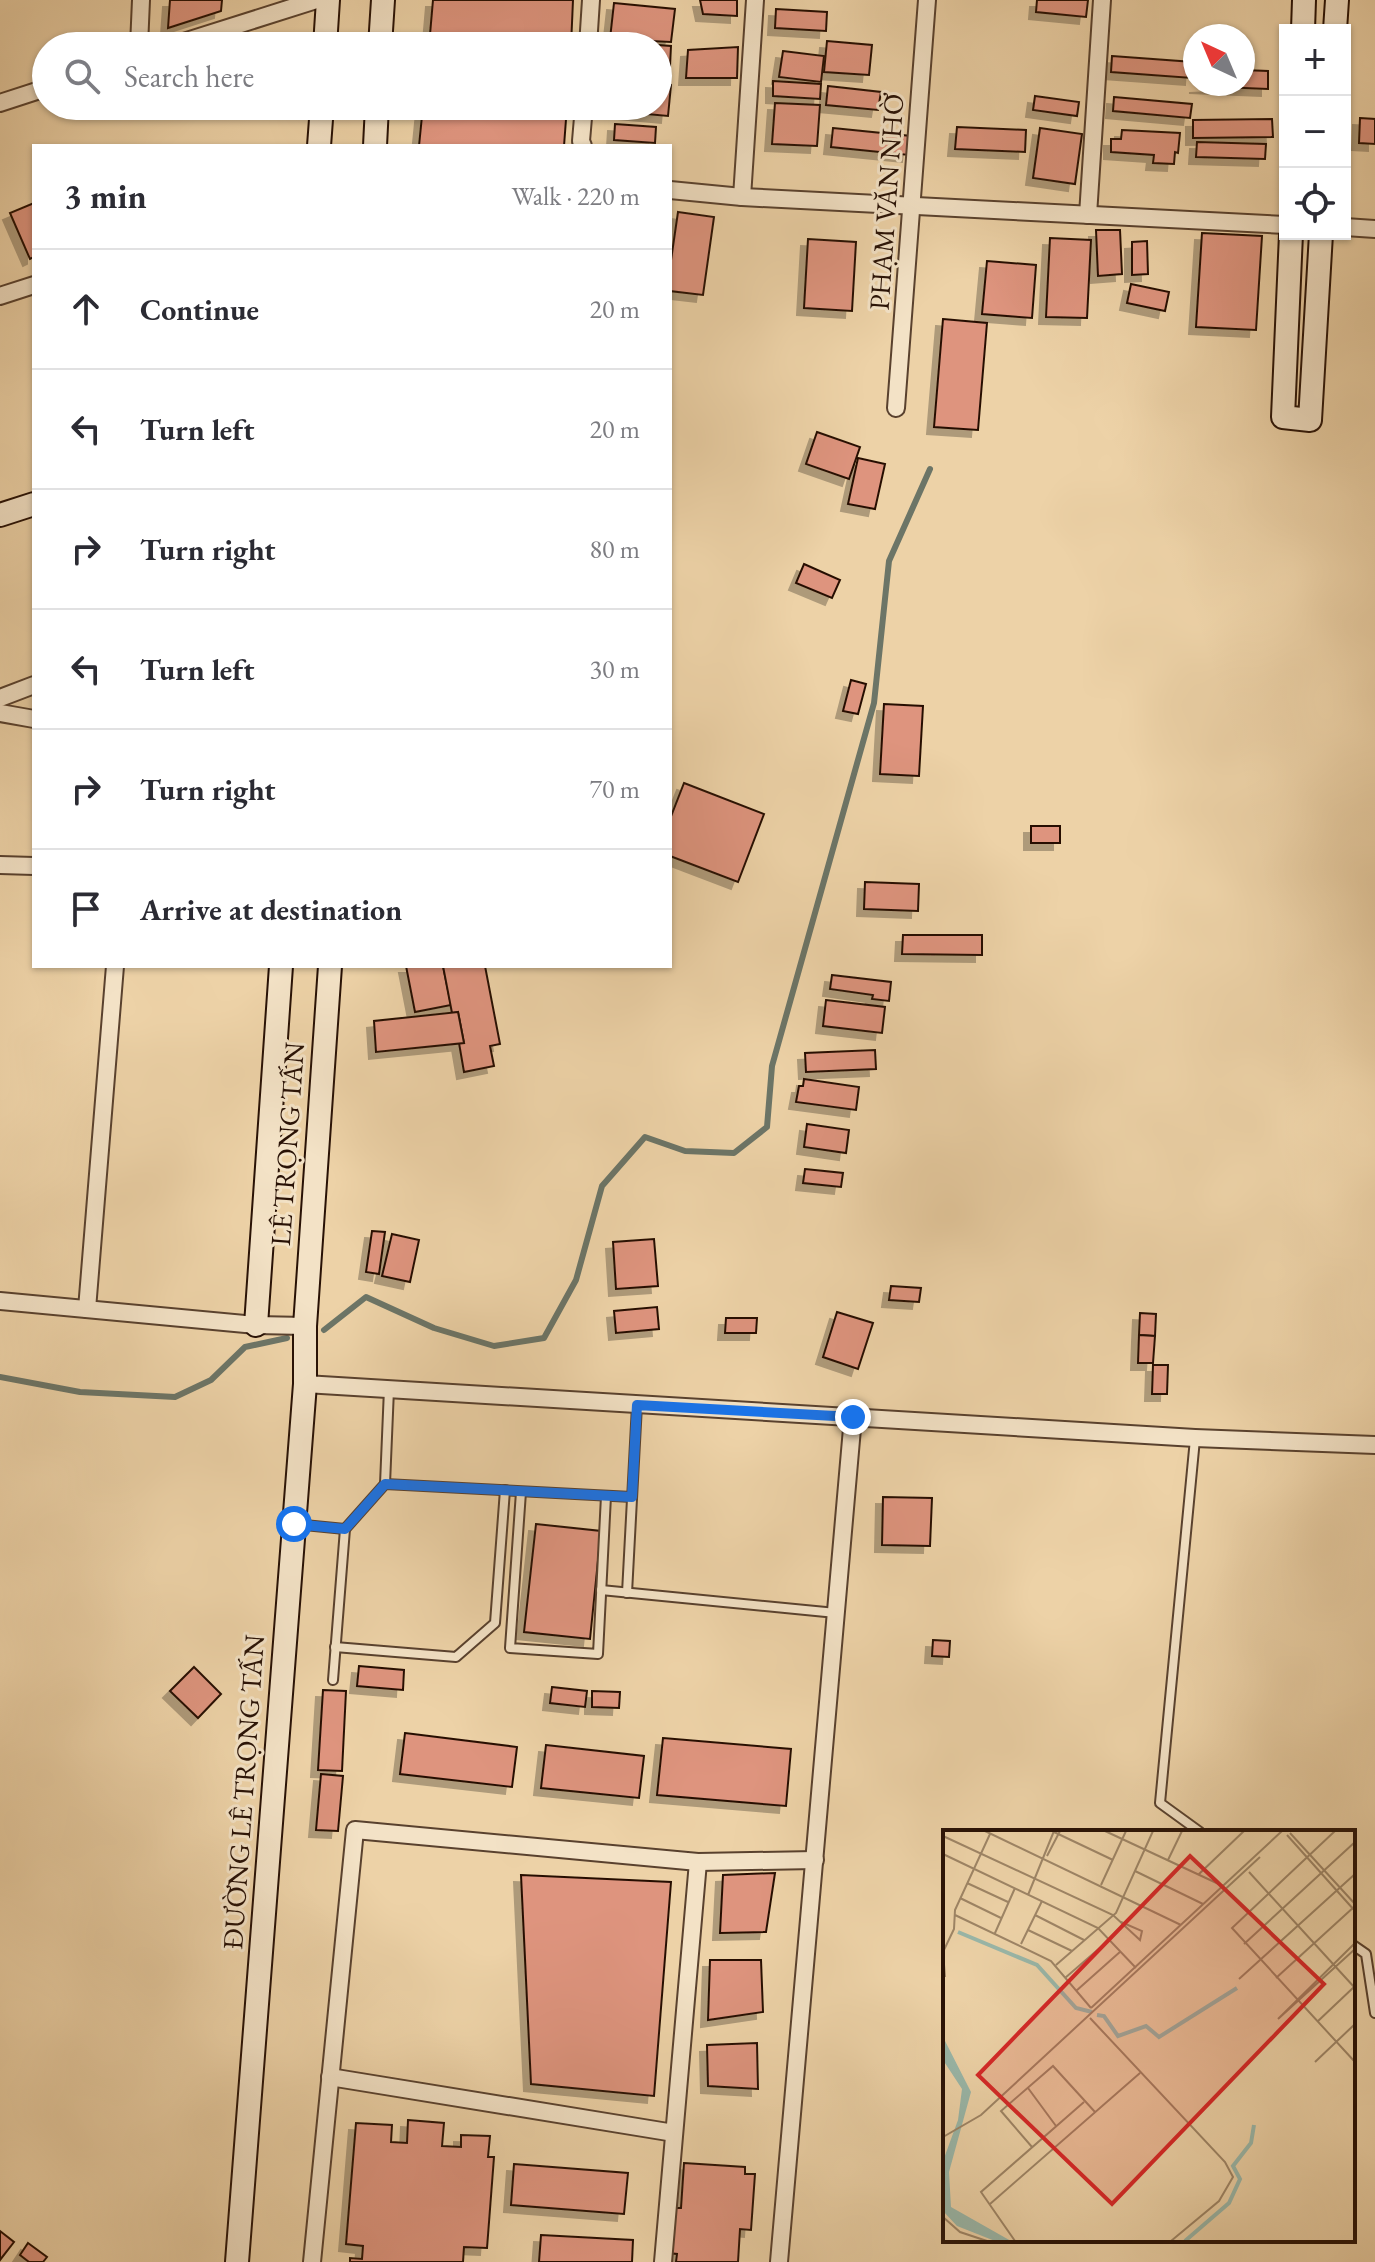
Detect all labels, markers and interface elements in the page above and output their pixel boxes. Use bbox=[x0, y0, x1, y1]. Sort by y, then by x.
north arrow bbox=[1183, 24, 1255, 96]
map controls bbox=[1279, 24, 1351, 240]
button: + bbox=[1279, 24, 1351, 96]
search box bbox=[32, 32, 672, 120]
icon: search bbox=[60, 54, 104, 98]
text: Search here bbox=[124, 57, 254, 96]
street label: PHẠM VĂN NHỜ bbox=[860, 92, 912, 311]
button: − bbox=[1279, 96, 1351, 168]
button: locate bbox=[1279, 168, 1351, 240]
text: 3 min bbox=[64, 174, 147, 218]
text: Walk · 220 m bbox=[512, 179, 640, 213]
icon: ahead bbox=[64, 287, 108, 331]
text: Continue bbox=[140, 290, 259, 329]
text: 20 m bbox=[590, 292, 640, 326]
icon: left bbox=[64, 407, 108, 451]
text: Turn left bbox=[140, 410, 254, 449]
text: 20 m bbox=[590, 412, 640, 446]
icon: right bbox=[64, 527, 108, 571]
text: Turn right bbox=[140, 530, 276, 569]
text: 80 m bbox=[590, 532, 640, 566]
icon: left bbox=[64, 647, 108, 691]
text: Turn left bbox=[140, 650, 254, 689]
text: 30 m bbox=[590, 652, 640, 686]
icon: right bbox=[64, 767, 108, 811]
text: Turn right bbox=[140, 770, 276, 809]
text: 70 m bbox=[590, 772, 640, 806]
icon: arrive bbox=[64, 887, 108, 931]
text: Arrive at destination bbox=[140, 890, 402, 929]
street label: LÊ TRỌNG TẤN bbox=[262, 1041, 312, 1247]
route end bbox=[835, 1399, 871, 1435]
route start bbox=[276, 1506, 312, 1542]
street label: ĐƯỜNG LÊ TRỌNG TẤN bbox=[214, 1633, 272, 1951]
inset map bbox=[943, 1830, 1355, 2242]

